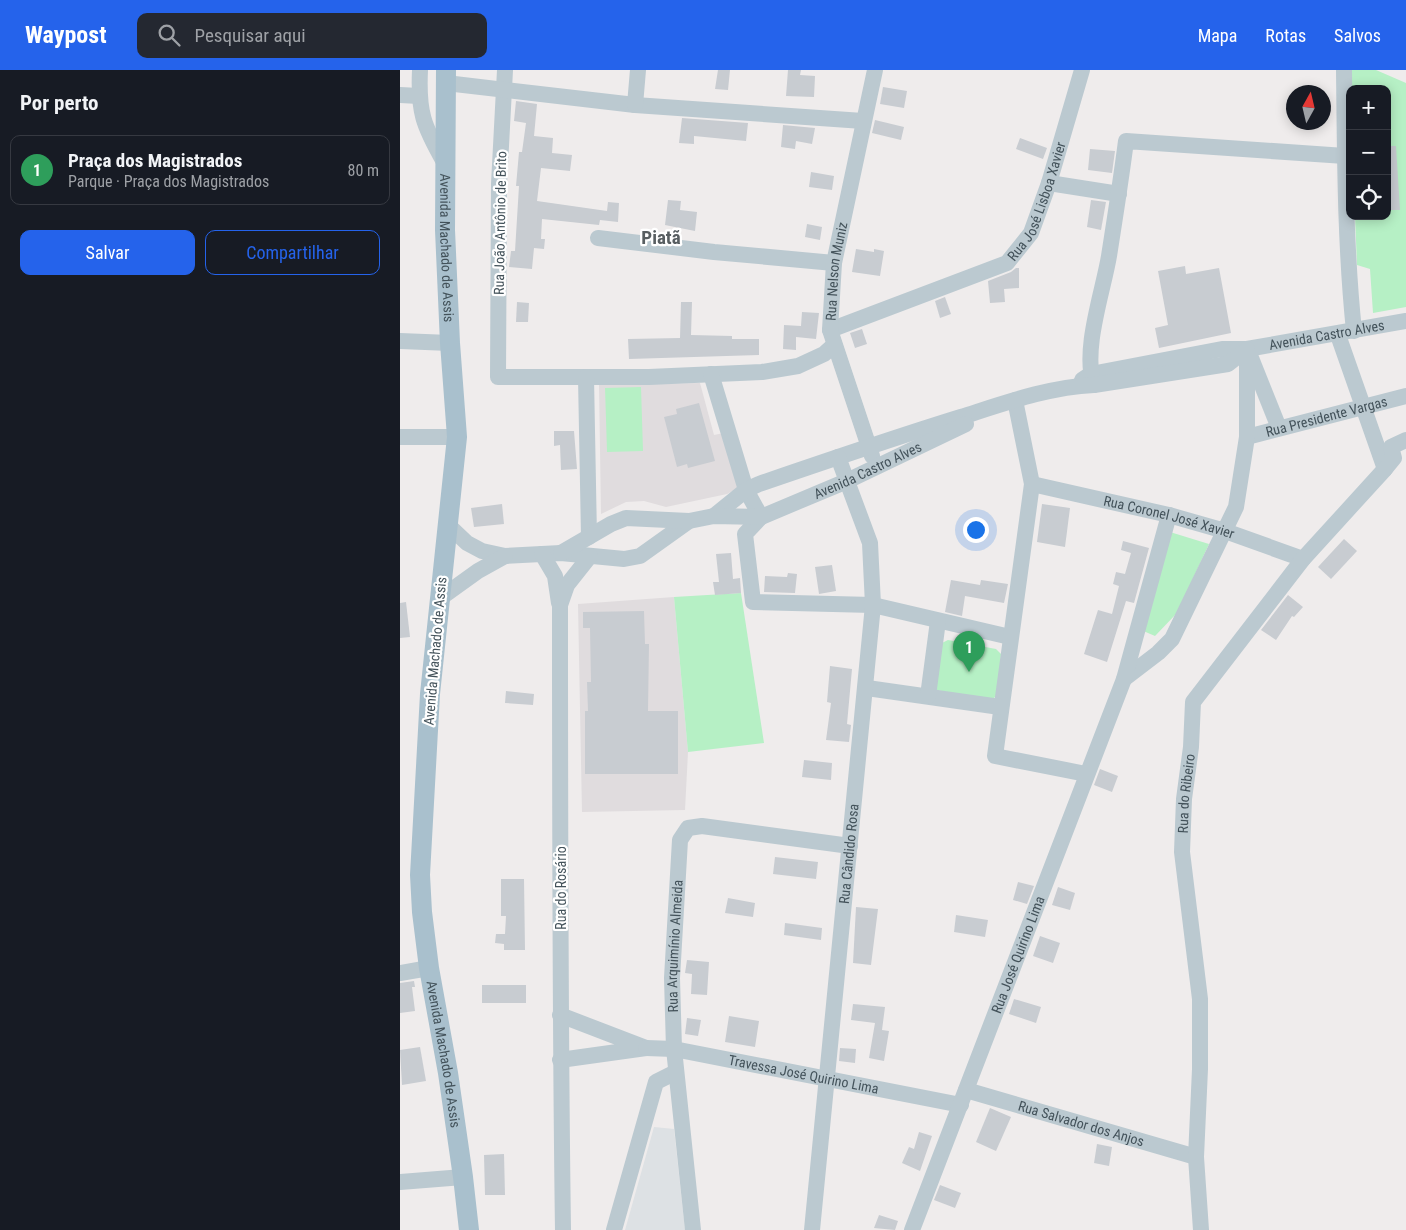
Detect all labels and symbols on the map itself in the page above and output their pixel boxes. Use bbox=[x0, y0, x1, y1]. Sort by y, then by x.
north arrow bbox=[1286, 85, 1331, 130]
street label: Rua José Lisboa Xavier bbox=[1004, 140, 1069, 264]
street label: Rua João Antônio de Brito bbox=[491, 151, 509, 295]
street label: Avenida Machado de Assis bbox=[437, 174, 457, 323]
street label: Rua Nelson Muniz bbox=[823, 220, 851, 321]
district label: Piatã bbox=[641, 226, 681, 249]
street label: Avenida Castro Alves bbox=[1268, 317, 1386, 353]
street label: Rua Presidente Vargas bbox=[1264, 393, 1389, 440]
street label: Avenida Castro Alves bbox=[811, 439, 924, 502]
street label: Rua Coronel José Xavier bbox=[1102, 492, 1237, 542]
your location bbox=[963, 517, 989, 543]
street label: Avenida Machado de Assis bbox=[421, 576, 449, 726]
pin: 1 bbox=[953, 631, 985, 672]
street label: Rua do Ribeiro bbox=[1175, 753, 1198, 834]
street label: Rua Cândido Rosa bbox=[836, 803, 862, 905]
street label: Rua do Rosário bbox=[553, 846, 569, 930]
street label: Rua Arquimínio Almeida bbox=[664, 879, 686, 1013]
street label: Rua José Quirino Lima bbox=[988, 894, 1048, 1016]
street label: Avenida Machado de Assis bbox=[423, 979, 464, 1129]
street label: Travessa José Quirino Lima bbox=[727, 1052, 880, 1097]
street label: Rua Salvador dos Anjos bbox=[1016, 1098, 1146, 1149]

